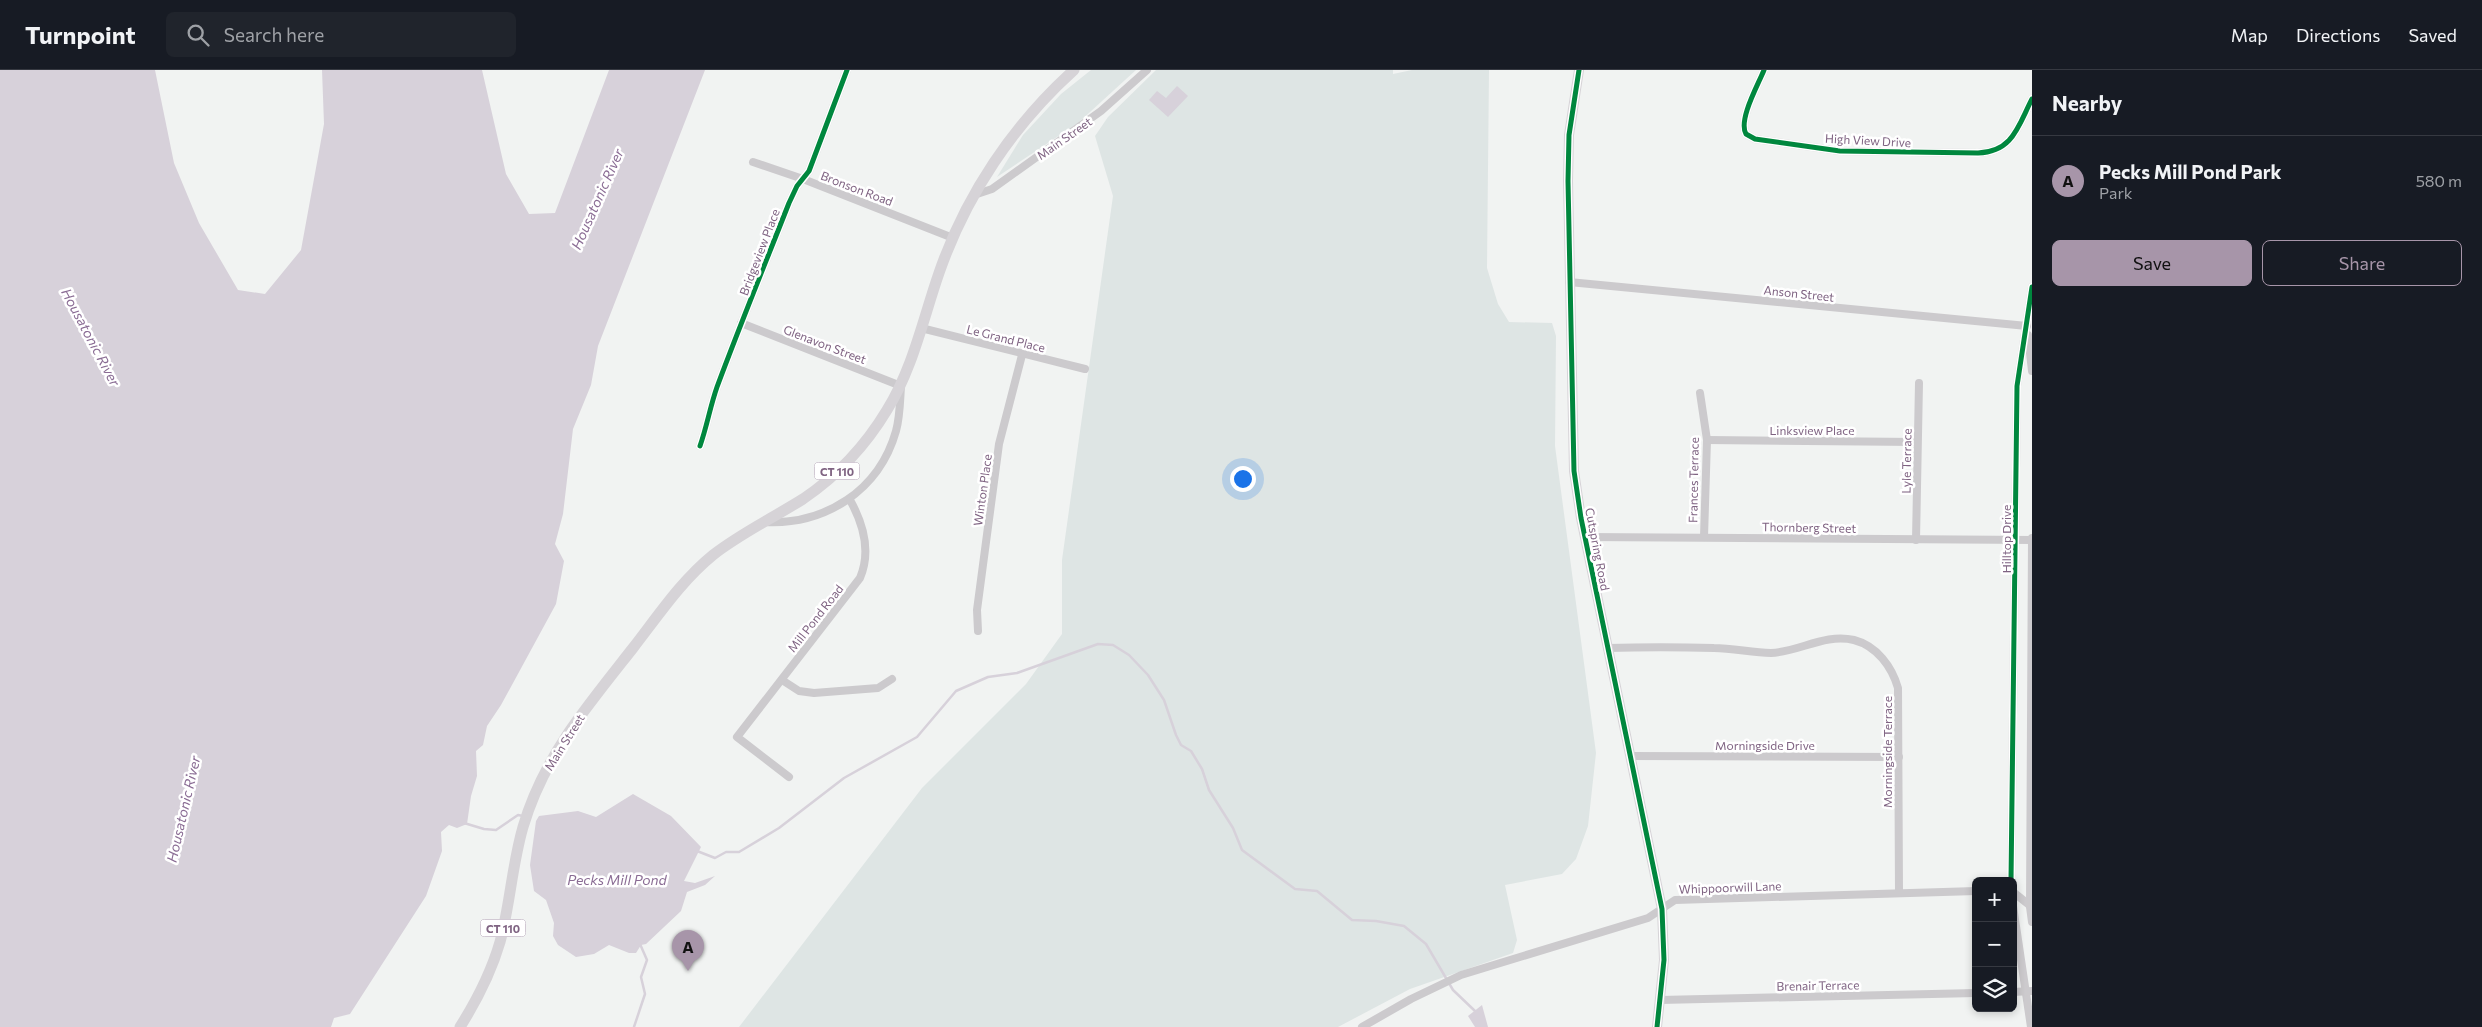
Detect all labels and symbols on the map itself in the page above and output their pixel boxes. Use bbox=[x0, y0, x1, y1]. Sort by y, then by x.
street label: Main Street bbox=[1034, 114, 1094, 162]
street label: High View Drive bbox=[1825, 131, 1911, 149]
water label: Housatonic River bbox=[567, 146, 627, 252]
street label: Bronson Road bbox=[819, 168, 895, 208]
street label: Bridgeview Place bbox=[736, 207, 782, 297]
street label: Anson Street bbox=[1763, 282, 1835, 304]
water label: Housatonic River bbox=[58, 285, 124, 389]
street label: Le Grand Place bbox=[965, 321, 1047, 355]
street label: Glenavon Street bbox=[782, 322, 868, 366]
street label: Linksview Place bbox=[1769, 423, 1855, 437]
street label: Lyle Terrace bbox=[1898, 428, 1914, 494]
street label: Frances Terrace bbox=[1685, 437, 1701, 523]
street label: Winton Place bbox=[970, 453, 994, 527]
road number: CT 110 bbox=[814, 462, 860, 480]
your location bbox=[1230, 466, 1256, 492]
street label: Hilltop Drive bbox=[1999, 505, 2013, 573]
street label: Cutspring Road bbox=[1583, 506, 1613, 592]
street label: Thornberg Street bbox=[1762, 519, 1856, 535]
street label: Mill Pond Road bbox=[784, 581, 846, 654]
street label: Morningside Terrace bbox=[1880, 696, 1894, 808]
street label: Main Street bbox=[541, 711, 587, 773]
street label: Morningside Drive bbox=[1715, 738, 1815, 752]
water label: Housatonic River bbox=[163, 754, 204, 864]
water label: Pecks Mill Pond bbox=[567, 871, 668, 888]
street label: Whippoorwill Lane bbox=[1678, 878, 1782, 896]
road number: CT 110 bbox=[480, 920, 526, 936]
pin: A bbox=[672, 930, 704, 971]
street label: Brenair Terrace bbox=[1776, 977, 1860, 993]

